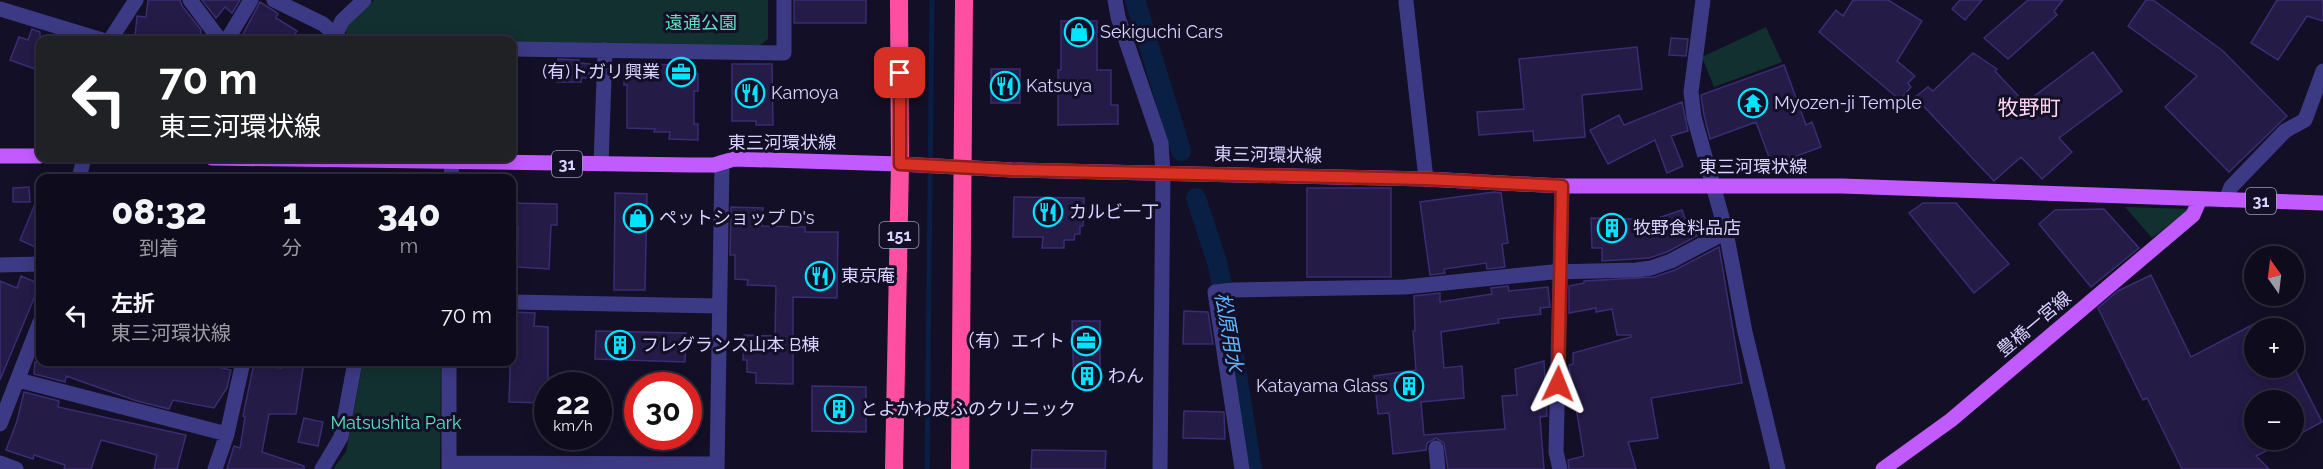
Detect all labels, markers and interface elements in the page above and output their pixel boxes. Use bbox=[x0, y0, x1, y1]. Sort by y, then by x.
park label: 遠通公園 bbox=[665, 12, 737, 33]
shop icon: Sekiguchi Cars bbox=[1063, 16, 1095, 48]
place label: Sekiguchi Cars bbox=[1100, 21, 1223, 42]
pin bbox=[874, 47, 925, 98]
text: 70 m bbox=[159, 55, 258, 104]
office icon: (有)トガリ興業 bbox=[665, 56, 697, 88]
icon: arrive bbox=[883, 56, 916, 89]
icon: left bbox=[60, 60, 138, 138]
place label: (有)トガリ興業 bbox=[542, 61, 660, 82]
restaurant icon: Katsuya bbox=[989, 70, 1021, 102]
place label: Katsuya bbox=[1026, 75, 1092, 96]
restaurant icon: Kamoya bbox=[734, 77, 766, 109]
place label: Kamoya bbox=[771, 82, 839, 103]
temple icon: Myozen-ji Temple bbox=[1737, 87, 1769, 119]
place label: Myozen-ji Temple bbox=[1774, 92, 1922, 113]
district label: 牧野町 bbox=[1998, 95, 2061, 120]
text: 東三河環状線 bbox=[159, 111, 321, 142]
street label: 東三河環状線 bbox=[728, 132, 836, 153]
street label: 東三河環状線 bbox=[1214, 143, 1322, 166]
road number: 31 bbox=[552, 151, 582, 177]
street label: 東三河環状線 bbox=[1699, 156, 1807, 177]
road number: 31 bbox=[2246, 188, 2276, 214]
text: 08:32 bbox=[111, 190, 207, 232]
text: 1 bbox=[283, 190, 301, 232]
text: 340 bbox=[377, 192, 441, 234]
restaurant icon: カルビ一丁 bbox=[1032, 196, 1064, 228]
place label: カルビ一丁 bbox=[1069, 201, 1159, 222]
shop icon: ペットショップ D's bbox=[622, 202, 654, 234]
place label: ペットショップ D's bbox=[659, 207, 815, 228]
building icon: 牧野食料品店 bbox=[1596, 212, 1628, 244]
place label: 牧野食料品店 bbox=[1633, 217, 1741, 238]
road number: 151 bbox=[880, 222, 918, 248]
text: m bbox=[400, 234, 418, 258]
text: 到着 bbox=[139, 236, 179, 260]
text: 分 bbox=[282, 236, 302, 260]
north arrow bbox=[2244, 246, 2304, 306]
map controls bbox=[2244, 246, 2304, 450]
restaurant icon: 東京庵 bbox=[804, 260, 836, 292]
place label: 東京庵 bbox=[841, 265, 895, 286]
street label: 豊橋一宮線 bbox=[1992, 287, 2075, 361]
text: 左折 bbox=[111, 290, 155, 316]
water label: 松原用水 bbox=[1210, 291, 1248, 375]
icon: left bbox=[60, 299, 93, 332]
text: 70 m bbox=[441, 302, 492, 328]
button: + bbox=[2244, 318, 2304, 378]
text: 東三河環状線 bbox=[111, 321, 231, 345]
office icon: （有）エイト bbox=[1070, 325, 1102, 357]
building icon: フレグランス山本 B棟 bbox=[604, 329, 636, 361]
place label: （有）エイト bbox=[957, 330, 1065, 351]
place label: フレグランス山本 B棟 bbox=[641, 334, 819, 355]
position arrow bbox=[1526, 352, 1590, 416]
building icon: わん bbox=[1071, 360, 1103, 392]
place label: わん bbox=[1108, 365, 1144, 386]
building icon: Katayama Glass bbox=[1393, 370, 1425, 402]
speed limit sign: 30 bbox=[624, 372, 702, 450]
place label: Katayama Glass bbox=[1256, 375, 1388, 396]
text: 22 bbox=[556, 386, 590, 421]
button: − bbox=[2244, 390, 2304, 450]
building icon: とよかわ皮ふのクリニック bbox=[823, 393, 855, 425]
place label: とよかわ皮ふのクリニック bbox=[860, 398, 1076, 419]
park label: Matsushita Park bbox=[330, 412, 462, 433]
text: km/h bbox=[553, 417, 593, 435]

